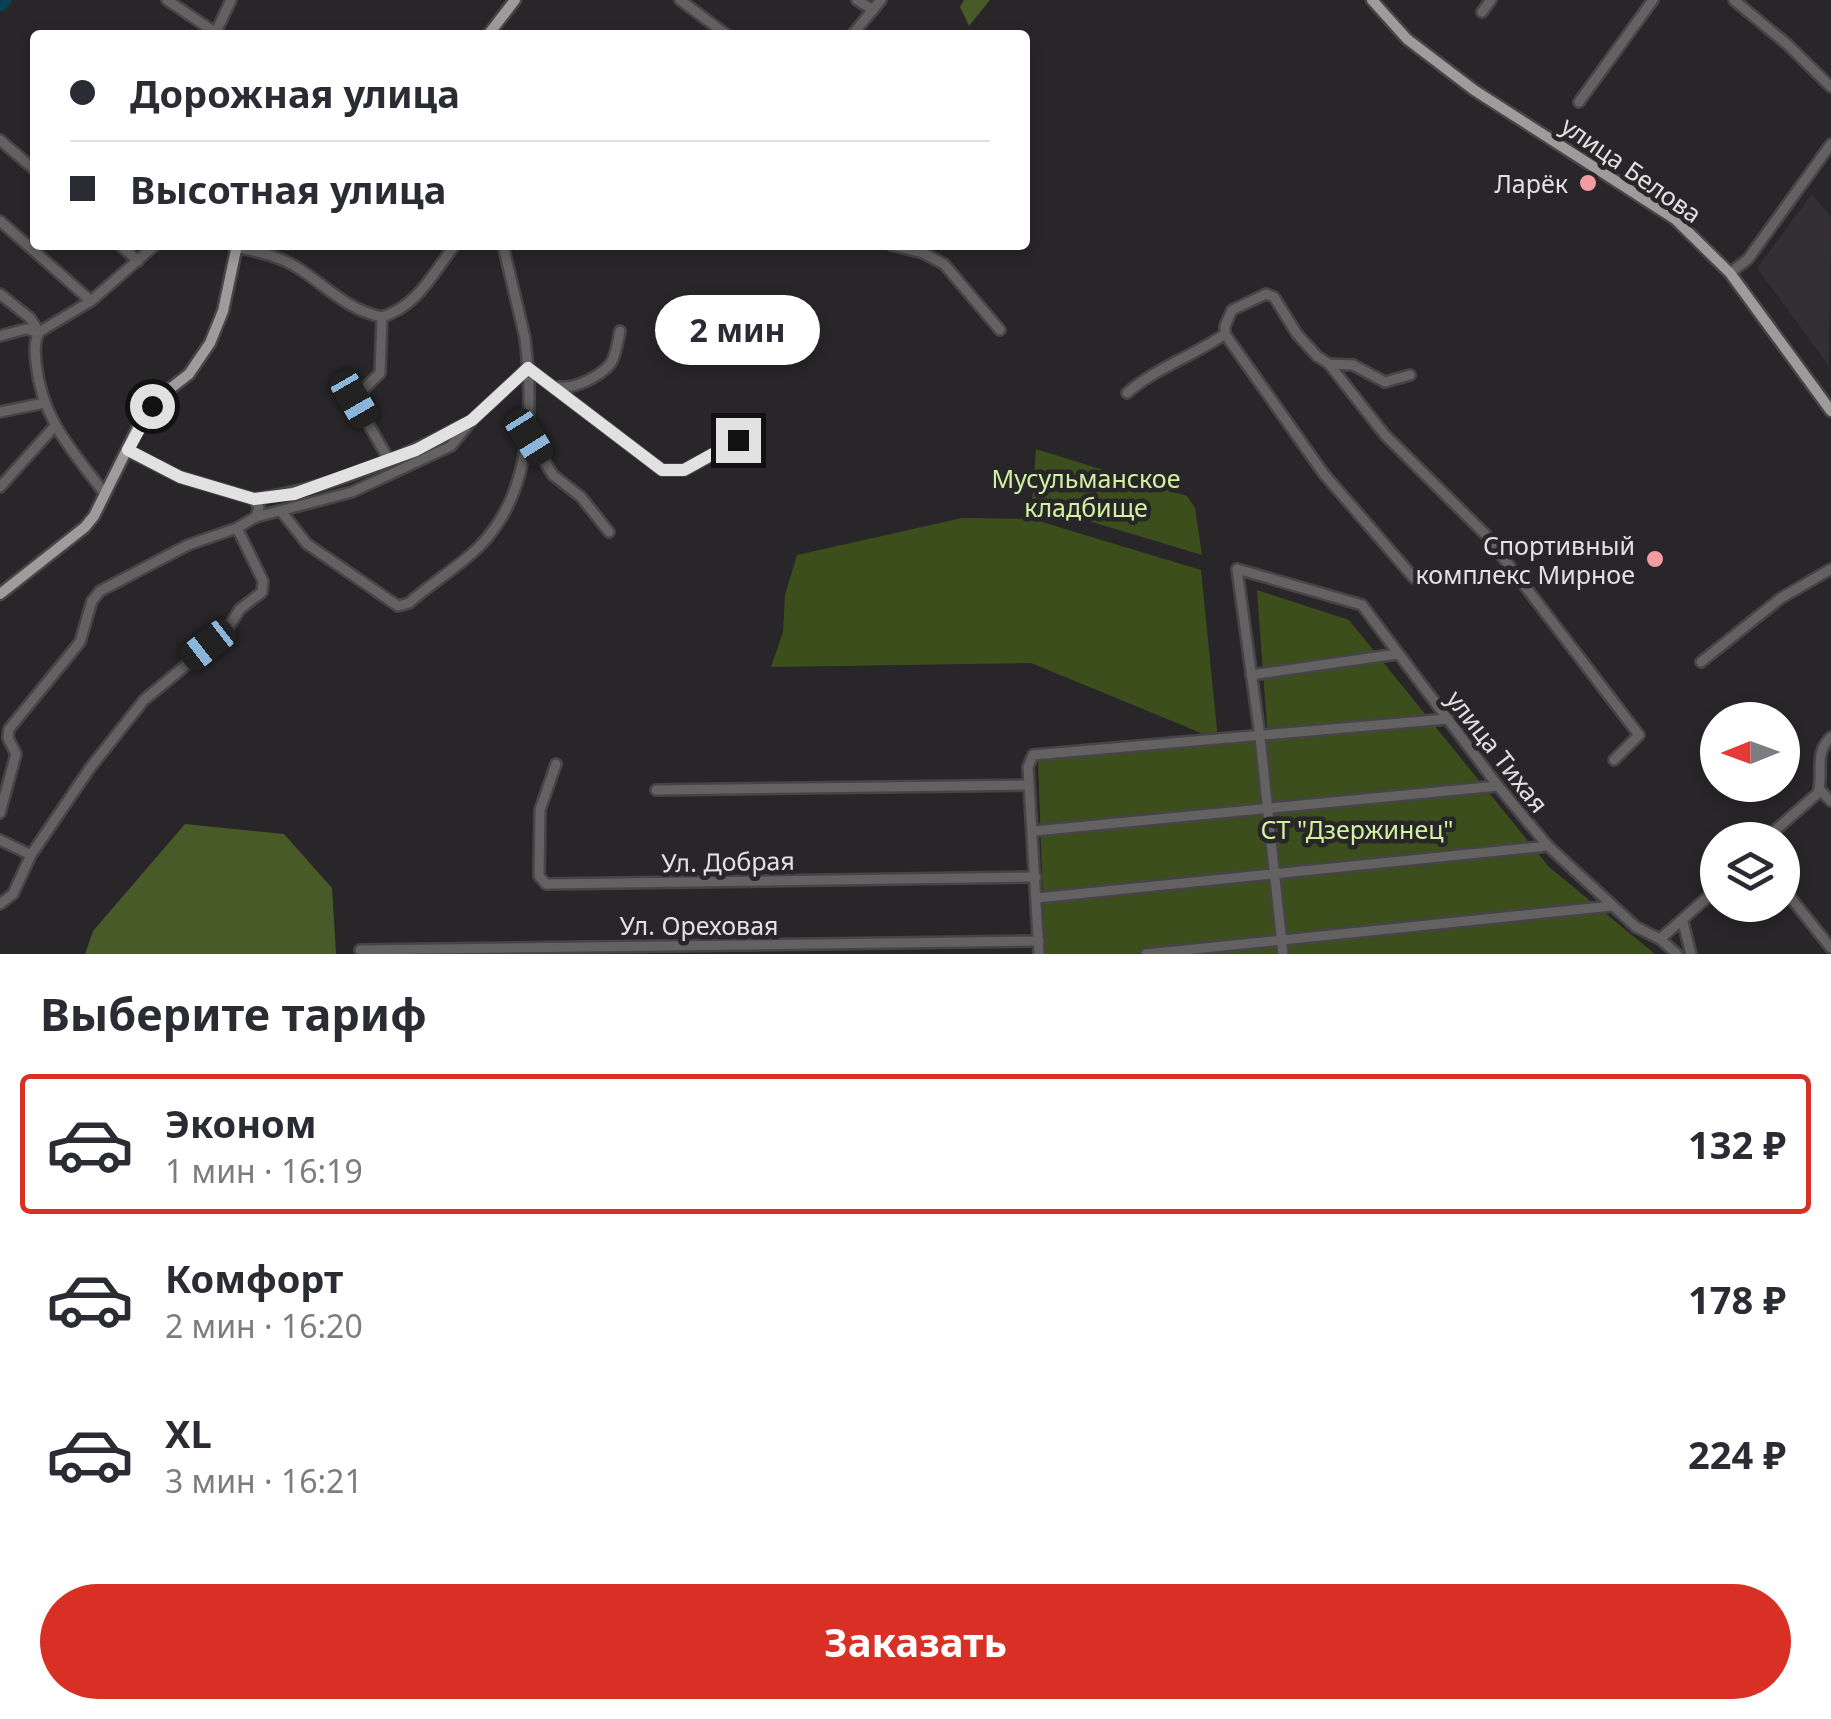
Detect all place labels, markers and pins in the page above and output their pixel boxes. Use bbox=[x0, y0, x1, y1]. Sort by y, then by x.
place label: Ларёк bbox=[1494, 166, 1569, 200]
marker: Ларёк bbox=[1577, 172, 1599, 194]
place label: Спортивный комплекс Мирное bbox=[1416, 528, 1635, 591]
marker: Спортивный комплекс Мирное bbox=[1644, 548, 1666, 570]

